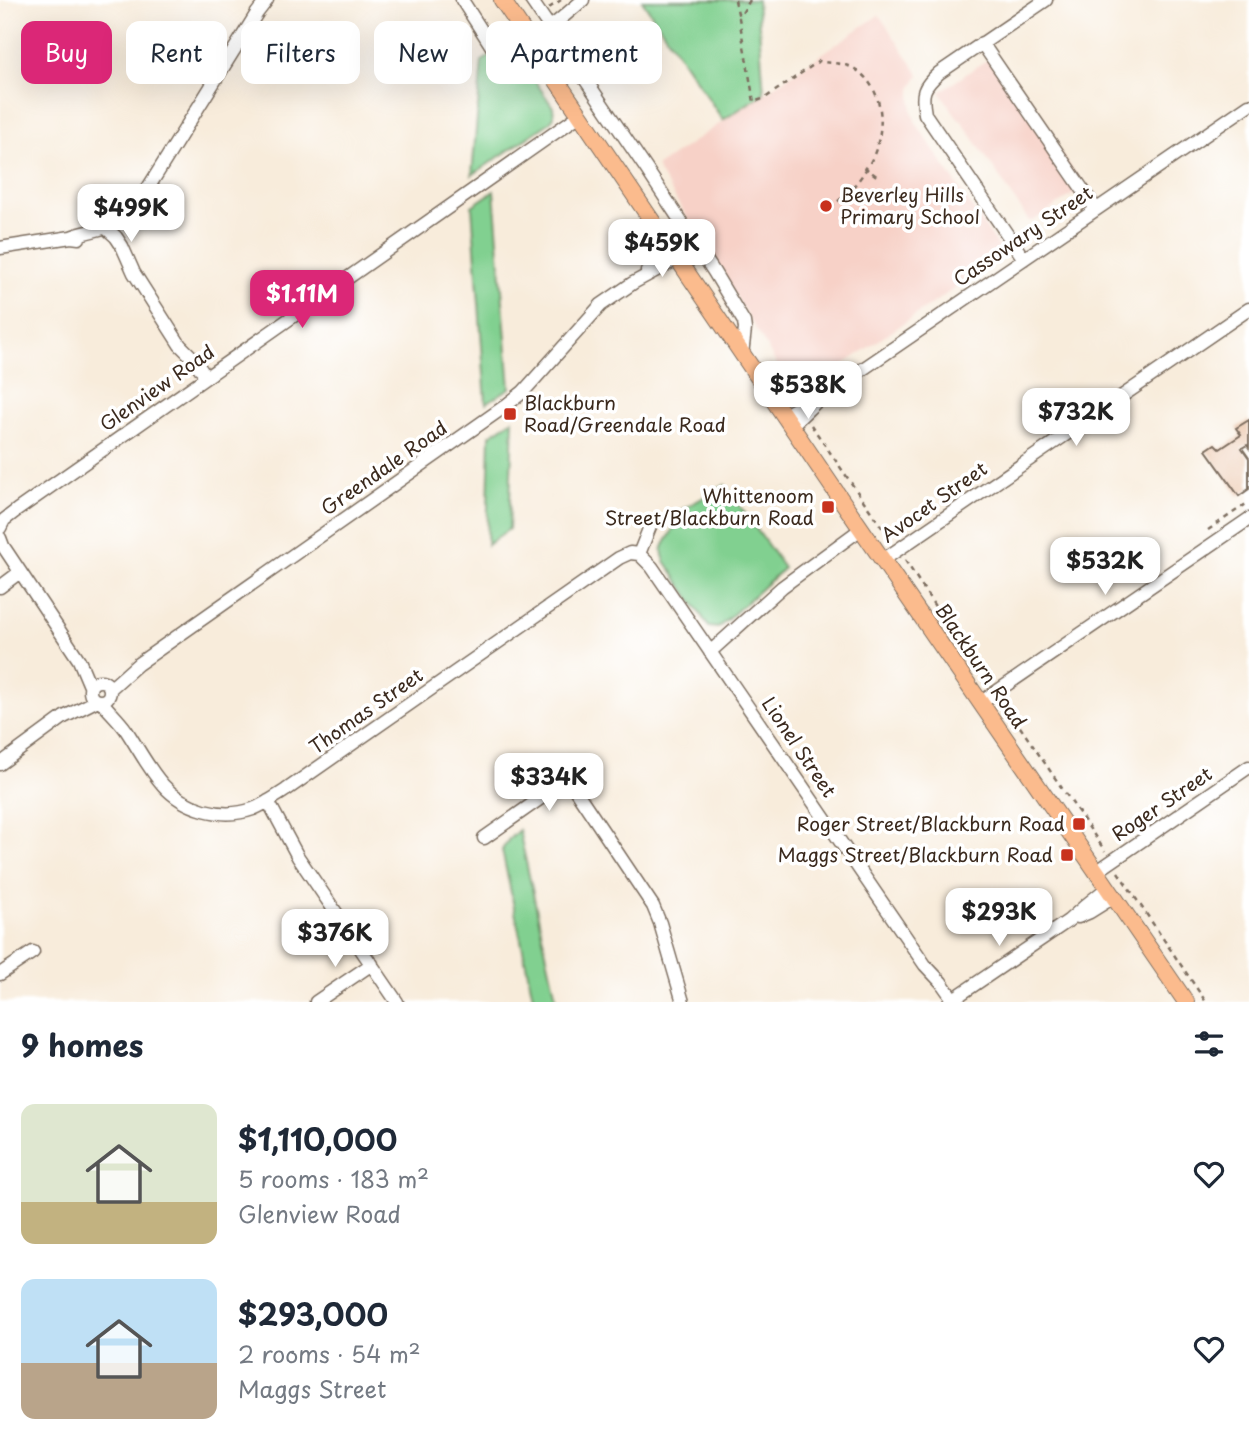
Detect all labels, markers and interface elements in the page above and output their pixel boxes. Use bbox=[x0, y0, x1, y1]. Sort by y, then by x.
chip: Buy bbox=[21, 21, 112, 84]
chip: Rent bbox=[126, 21, 227, 84]
chip: Filters bbox=[241, 21, 360, 84]
chip: New bbox=[374, 21, 472, 84]
chip: Apartment bbox=[486, 21, 662, 84]
street label: Cassowary Street bbox=[947, 178, 1098, 292]
place label: Beverley Hills Primary School bbox=[840, 180, 980, 230]
pin: $499K bbox=[82, 184, 180, 244]
text: $499K bbox=[93, 189, 169, 224]
marker: Beverley Hills Primary School bbox=[818, 198, 834, 214]
pin: $459K bbox=[613, 219, 711, 279]
text: $459K bbox=[624, 224, 700, 259]
pin: $1.11M bbox=[245, 270, 359, 330]
text: $1.11M bbox=[266, 275, 338, 310]
street label: Glenview Road bbox=[93, 337, 220, 437]
pin: $538K bbox=[759, 362, 857, 421]
text: $538K bbox=[770, 366, 846, 401]
place label: Blackburn Road/Greendale Road bbox=[524, 388, 726, 438]
pin: $732K bbox=[1027, 388, 1125, 448]
text: $732K bbox=[1038, 393, 1114, 428]
marker: Blackburn Road/Greendale Road bbox=[502, 406, 518, 422]
street label: Greendale Road bbox=[315, 413, 452, 521]
street label: Avocet Street bbox=[875, 454, 992, 548]
place label: Whittenoom Street/Blackburn Road bbox=[605, 481, 814, 531]
marker: Whittenoom Street/Blackburn Road bbox=[820, 499, 836, 515]
pin: $532K bbox=[1056, 538, 1154, 597]
text: $532K bbox=[1066, 542, 1144, 577]
street label: Blackburn Road bbox=[930, 598, 1034, 733]
street label: Thomas Street bbox=[303, 660, 428, 760]
street label: Lionel Street bbox=[756, 691, 844, 802]
pin: $334K bbox=[500, 754, 598, 813]
text: $334K bbox=[510, 758, 588, 793]
street label: Roger Street bbox=[1106, 759, 1217, 847]
place label: Roger Street/Blackburn Road bbox=[797, 809, 1065, 837]
marker: Roger Street/Blackburn Road bbox=[1071, 816, 1087, 832]
place label: Maggs Street/Blackburn Road bbox=[778, 840, 1053, 868]
marker: Maggs Street/Blackburn Road bbox=[1059, 847, 1075, 863]
pin: $293K bbox=[950, 888, 1048, 948]
text: $293K bbox=[961, 893, 1037, 928]
pin: $376K bbox=[286, 909, 384, 969]
text: $376K bbox=[298, 914, 372, 949]
text: 9 homes bbox=[21, 1022, 143, 1067]
icon: filters bbox=[1190, 1025, 1228, 1063]
text: $1,110,000 bbox=[238, 1116, 397, 1161]
icon: home bbox=[77, 1132, 161, 1216]
icon: heart bbox=[1190, 1155, 1228, 1193]
text: 5 rooms · 183 m² bbox=[238, 1161, 429, 1196]
text: Glenview Road bbox=[238, 1196, 401, 1231]
text: $293,000 bbox=[238, 1291, 388, 1336]
icon: home bbox=[77, 1307, 161, 1391]
icon: heart bbox=[1190, 1330, 1228, 1368]
text: 2 rooms · 54 m² bbox=[238, 1336, 421, 1371]
text: Maggs Street bbox=[238, 1371, 386, 1406]

